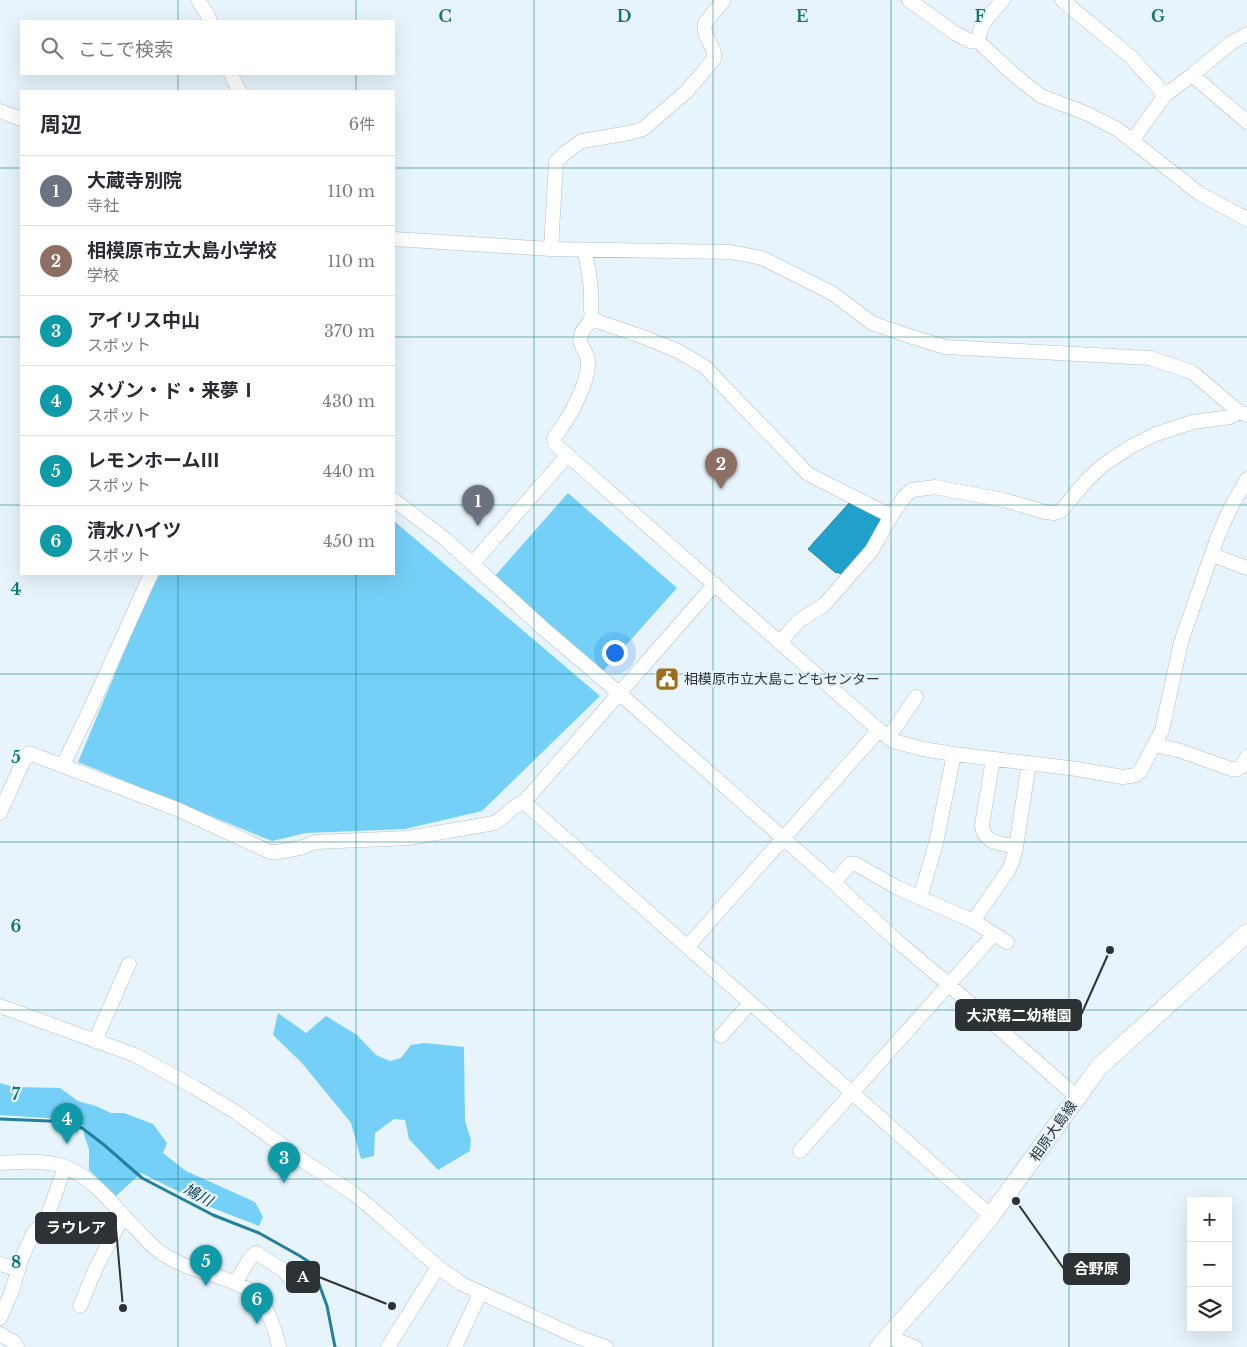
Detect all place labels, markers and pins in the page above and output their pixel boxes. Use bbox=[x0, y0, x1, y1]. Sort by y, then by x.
pin: 2 bbox=[705, 448, 737, 489]
pin: 1 bbox=[462, 485, 494, 526]
public building icon: 相模原市立大島こどもセンター bbox=[654, 666, 680, 692]
place label: 相模原市立大島こどもセンター bbox=[684, 670, 880, 688]
callout: 大沢第二幼稚園 bbox=[956, 1000, 1081, 1030]
pin: 4 bbox=[51, 1103, 83, 1144]
pin: 3 bbox=[268, 1142, 300, 1183]
callout: ラウレア bbox=[36, 1213, 116, 1243]
pin: 5 bbox=[190, 1245, 222, 1286]
callout: 合野原 bbox=[1064, 1254, 1129, 1284]
callout: A bbox=[287, 1262, 319, 1292]
pin: 6 bbox=[241, 1283, 273, 1324]

